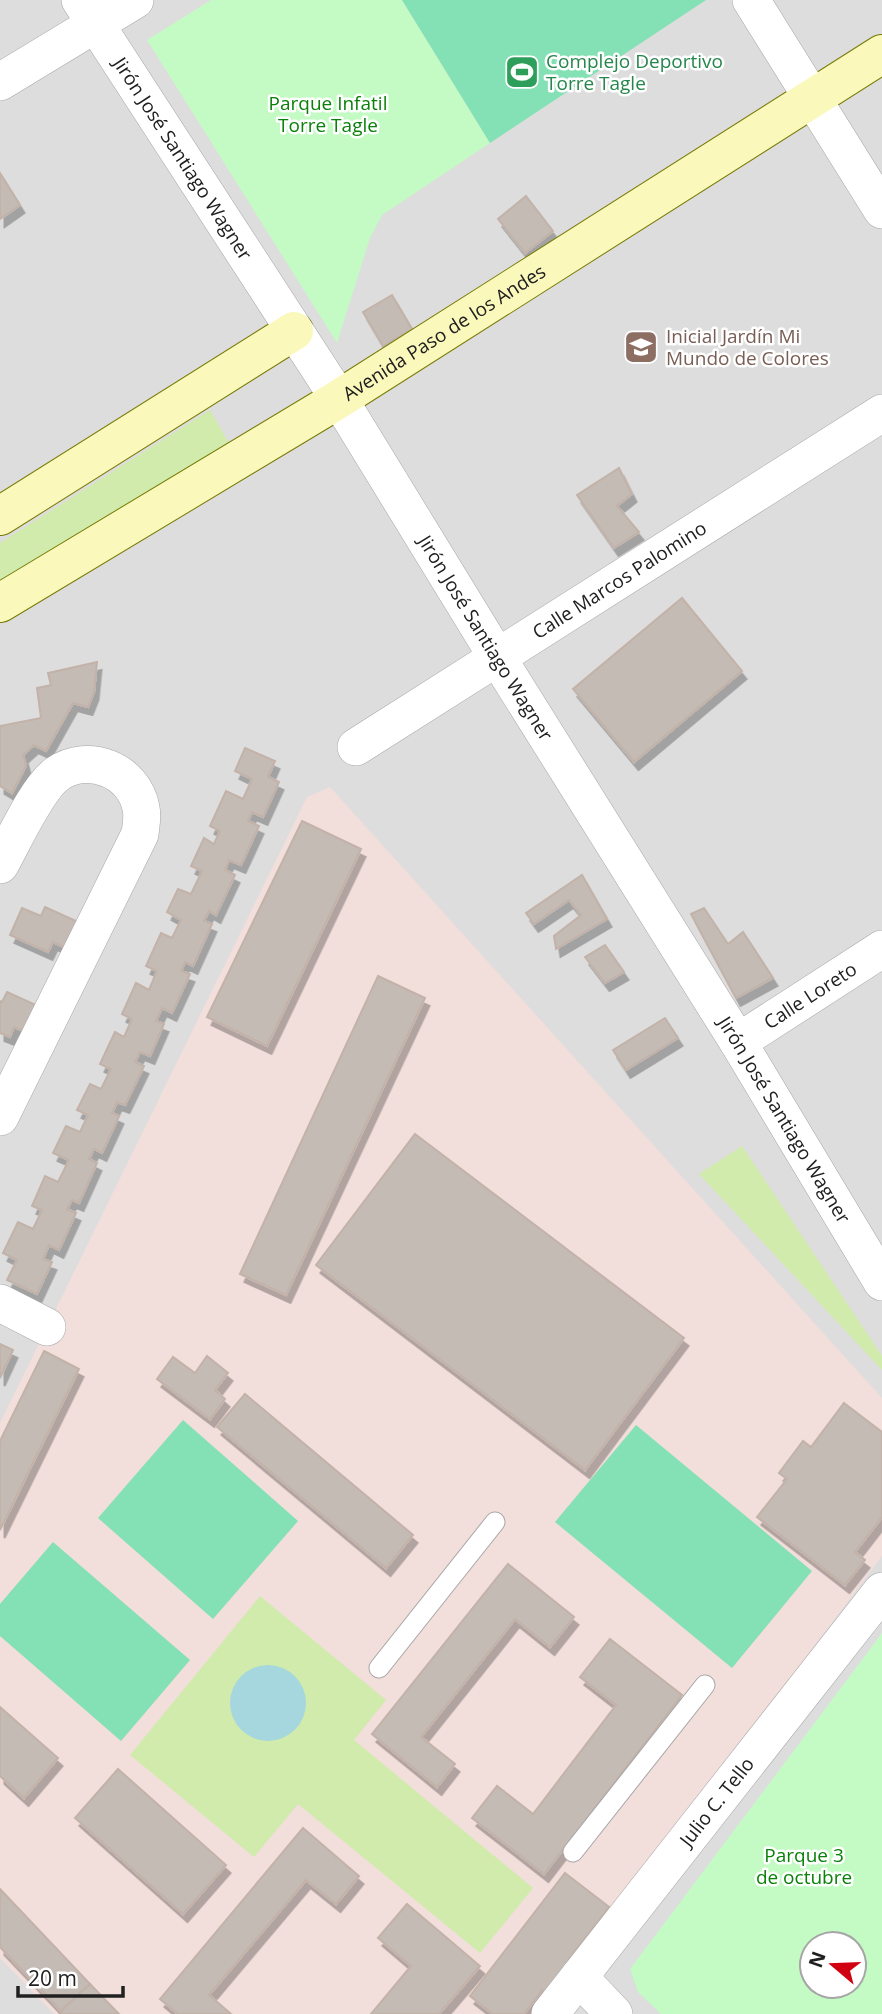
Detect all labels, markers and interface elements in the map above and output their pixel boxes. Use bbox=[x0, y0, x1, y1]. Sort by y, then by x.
place label: Complejo Deportivo Torre Tagle bbox=[546, 48, 723, 96]
street label: Jirón José Santiago Wagner bbox=[106, 50, 258, 265]
sports icon: Complejo Deportivo Torre Tagle bbox=[503, 53, 541, 91]
park label: Parque Infatil Torre Tagle bbox=[269, 90, 387, 138]
street label: Avenida Paso de los Andes bbox=[338, 258, 550, 406]
place label: Inicial Jardín Mi Mundo de Colores bbox=[666, 323, 829, 371]
school or university icon: Inicial Jardín Mi Mundo de Colores bbox=[622, 328, 660, 366]
street label: Calle Marcos Palomino bbox=[527, 515, 711, 645]
street label: Jirón José Santiago Wagner bbox=[411, 529, 559, 746]
street label: Calle Loreto bbox=[759, 956, 862, 1035]
street label: Jirón José Santiago Wagner bbox=[711, 1010, 857, 1228]
street label: Julio C. Tello bbox=[672, 1752, 760, 1853]
park label: Parque 3 de octubre bbox=[756, 1842, 852, 1890]
north arrow bbox=[798, 1930, 868, 2000]
text: N bbox=[802, 1948, 832, 1971]
scale bar bbox=[18, 1954, 122, 1998]
text: 20 m bbox=[28, 1964, 77, 1992]

